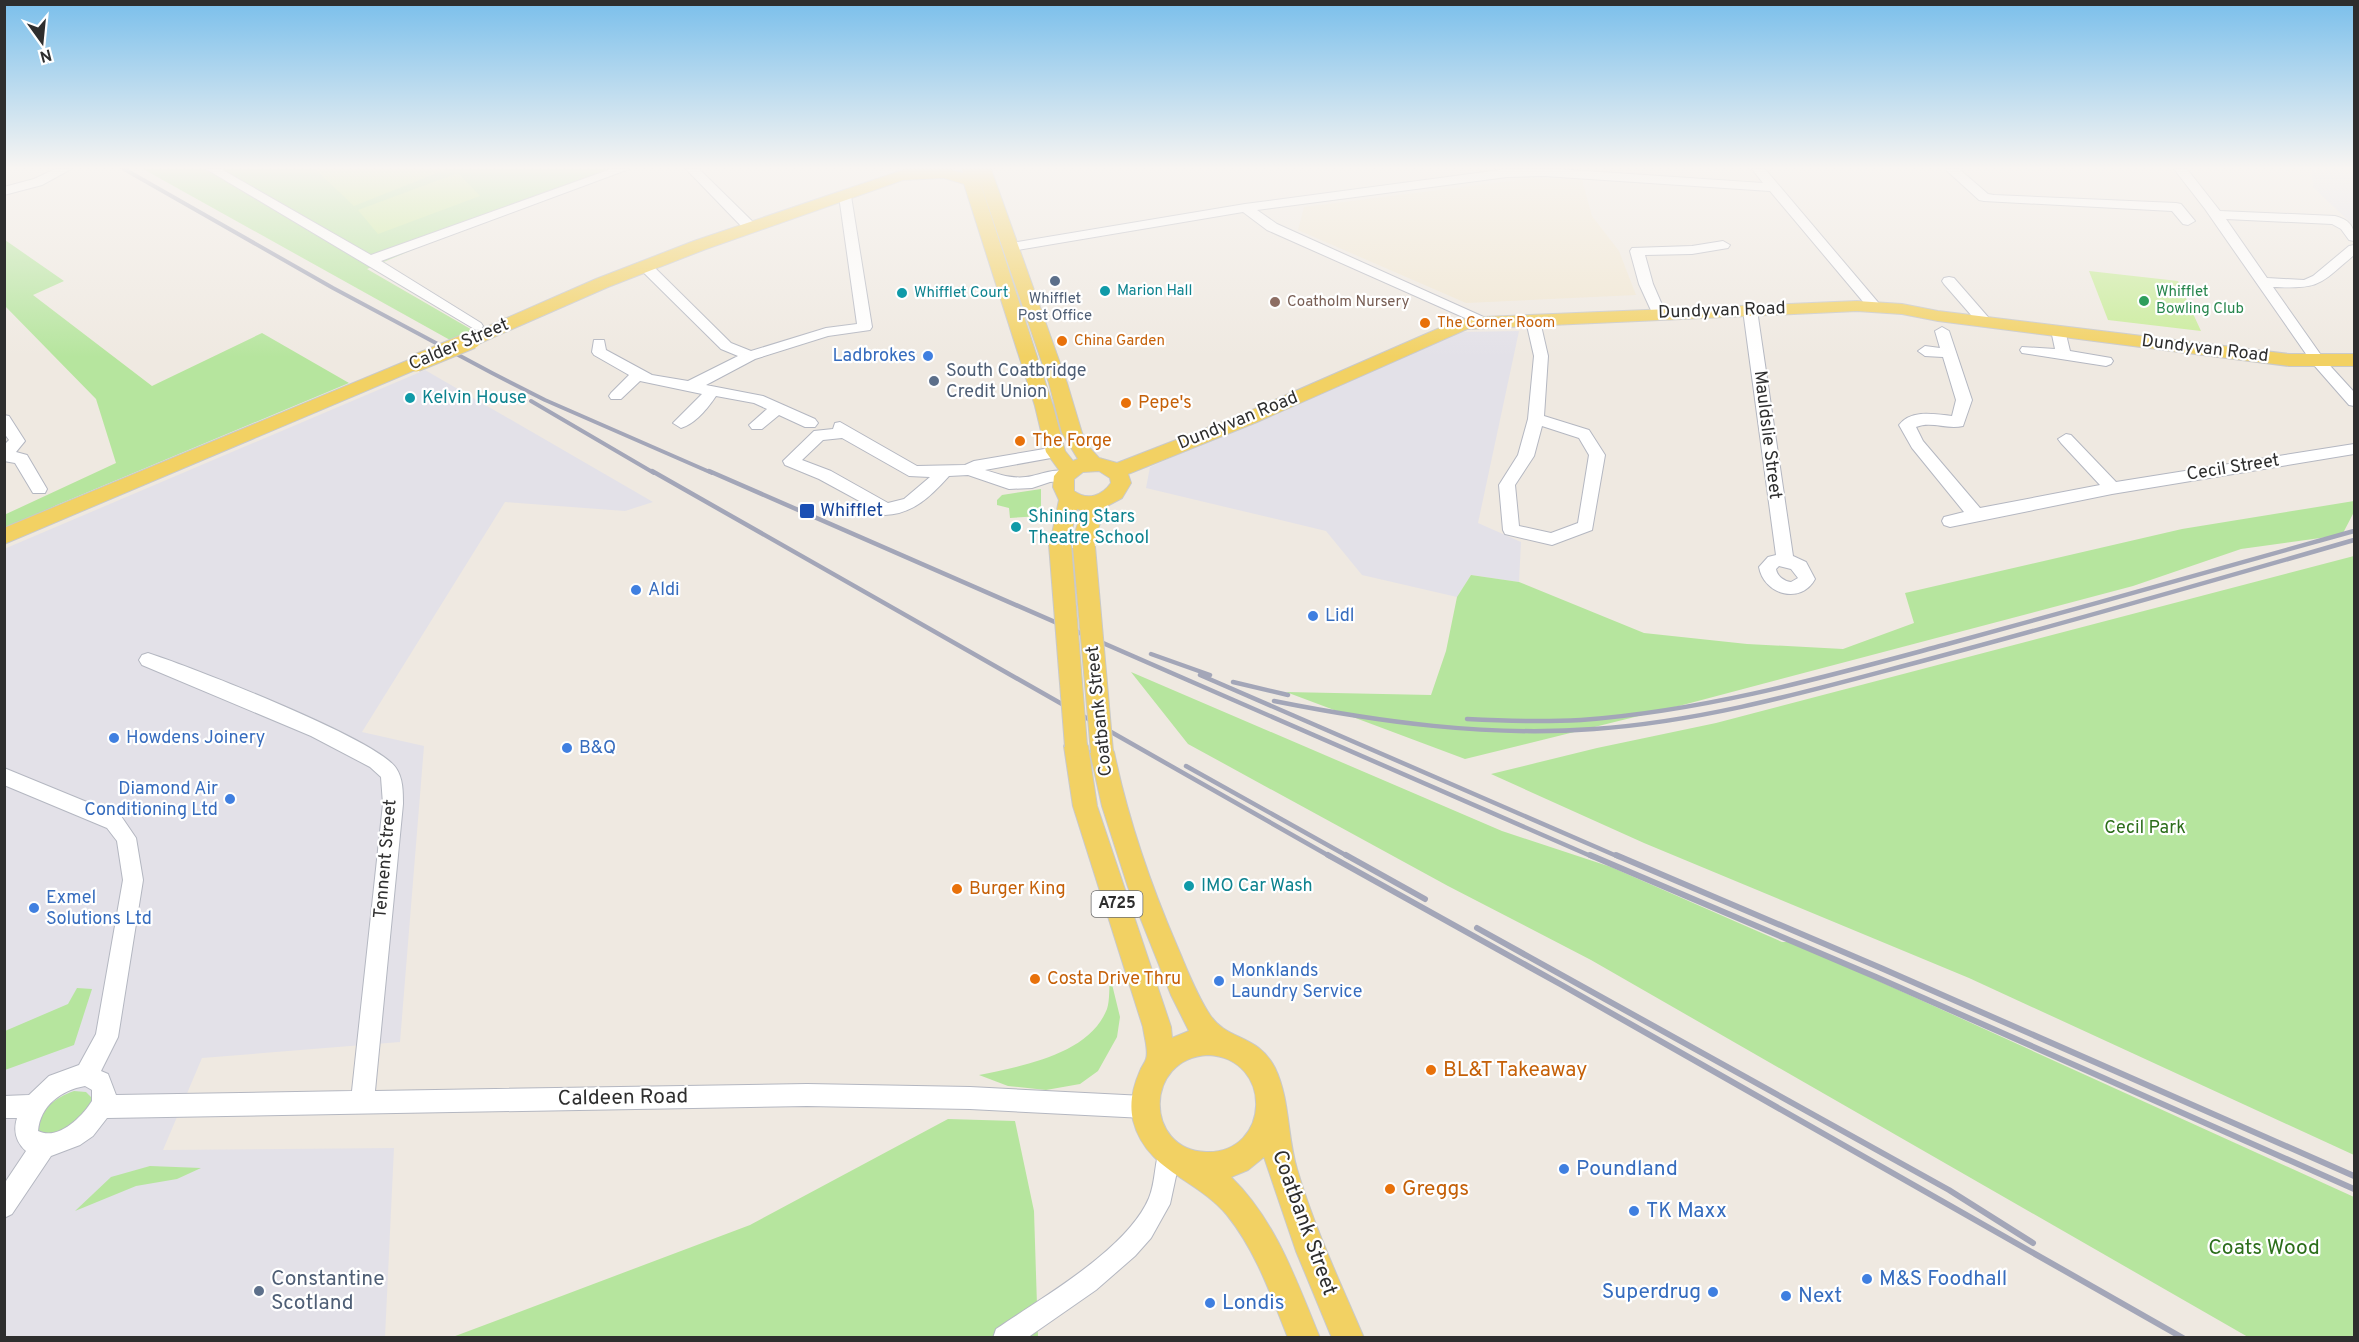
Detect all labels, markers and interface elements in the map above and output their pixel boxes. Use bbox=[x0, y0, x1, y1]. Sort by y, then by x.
north arrow bbox=[12, 12, 72, 72]
text: N bbox=[37, 43, 54, 66]
marker: Whifflet Post Office bbox=[1048, 274, 1062, 288]
place label: Marion Hall bbox=[1117, 282, 1192, 301]
place label: Whifflet Bowling Club bbox=[2156, 283, 2244, 319]
place label: Whifflet Court bbox=[914, 284, 1008, 303]
marker: Marion Hall bbox=[1098, 284, 1112, 298]
marker: Whifflet Court bbox=[895, 286, 909, 300]
place label: Whifflet Post Office bbox=[1018, 290, 1092, 326]
place label: Coatholm Nursery bbox=[1287, 293, 1410, 312]
marker: Whifflet Bowling Club bbox=[2137, 294, 2151, 308]
marker: Coatholm Nursery bbox=[1268, 295, 1282, 309]
street label: Dundyvan Road bbox=[1658, 297, 1786, 325]
street label: Calder Street bbox=[405, 314, 513, 376]
place label: The Corner Room bbox=[1437, 314, 1555, 333]
marker: The Corner Room bbox=[1418, 316, 1432, 330]
street label: Dundyvan Road bbox=[2140, 330, 2270, 368]
place label: China Garden bbox=[1074, 332, 1165, 351]
marker: China Garden bbox=[1055, 334, 1069, 348]
place label: Ladbrokes bbox=[832, 345, 916, 368]
marker: Ladbrokes bbox=[921, 349, 935, 363]
place label: South Coatbridge Credit Union bbox=[946, 360, 1086, 404]
street label: Mauldslie Street bbox=[1748, 369, 1786, 501]
marker: South Coatbridge Credit Union bbox=[927, 374, 941, 388]
street label: Dundyvan Road bbox=[1174, 386, 1302, 456]
place label: Kelvin House bbox=[422, 387, 527, 410]
marker: Kelvin House bbox=[403, 391, 417, 405]
place label: Pepe's bbox=[1138, 392, 1192, 415]
marker: Pepe's bbox=[1119, 396, 1133, 410]
place label: The Forge bbox=[1032, 430, 1112, 453]
marker: The Forge bbox=[1013, 434, 1027, 448]
street label: Cecil Street bbox=[2185, 449, 2281, 487]
place label: Whifflet bbox=[820, 500, 883, 523]
marker: Whifflet bbox=[798, 502, 816, 520]
place label: Shining Stars Theatre School bbox=[1028, 506, 1149, 550]
marker: Shining Stars Theatre School bbox=[1009, 520, 1023, 534]
place label: Aldi bbox=[648, 579, 680, 602]
marker: Aldi bbox=[629, 583, 643, 597]
place label: Lidl bbox=[1325, 605, 1354, 628]
marker: Lidl bbox=[1306, 609, 1320, 623]
street label: Coatbank Street bbox=[1082, 645, 1118, 777]
place label: Howdens Joinery bbox=[126, 727, 265, 750]
marker: Howdens Joinery bbox=[107, 731, 121, 745]
place label: B&Q bbox=[579, 737, 616, 760]
marker: B&Q bbox=[560, 741, 574, 755]
place label: Diamond Air Conditioning Ltd bbox=[84, 778, 218, 822]
marker: Diamond Air Conditioning Ltd bbox=[223, 792, 237, 806]
street label: Tennent Street bbox=[369, 798, 403, 920]
park label: Cecil Park bbox=[2104, 817, 2186, 840]
place label: IMO Car Wash bbox=[1201, 875, 1313, 898]
place label: Burger King bbox=[969, 878, 1066, 901]
marker: IMO Car Wash bbox=[1182, 879, 1196, 893]
marker: Burger King bbox=[950, 882, 964, 896]
place label: Exmel Solutions Ltd bbox=[46, 887, 152, 931]
road number: A725 bbox=[1092, 891, 1142, 917]
marker: Exmel Solutions Ltd bbox=[27, 901, 41, 915]
place label: Monklands Laundry Service bbox=[1231, 960, 1362, 1004]
place label: Costa Drive Thru bbox=[1047, 968, 1181, 991]
marker: Costa Drive Thru bbox=[1028, 972, 1042, 986]
marker: Monklands Laundry Service bbox=[1212, 974, 1226, 988]
place label: BL&T Takeaway bbox=[1443, 1057, 1587, 1084]
marker: BL&T Takeaway bbox=[1424, 1063, 1438, 1077]
street label: Caldeen Road bbox=[558, 1083, 688, 1113]
street label: Coatbank Street bbox=[1265, 1146, 1343, 1300]
place label: Poundland bbox=[1576, 1156, 1678, 1183]
marker: Poundland bbox=[1557, 1162, 1571, 1176]
place label: Greggs bbox=[1402, 1176, 1469, 1203]
marker: Greggs bbox=[1383, 1182, 1397, 1196]
place label: TK Maxx bbox=[1646, 1198, 1727, 1225]
marker: TK Maxx bbox=[1627, 1204, 1641, 1218]
park label: Coats Wood bbox=[2208, 1235, 2320, 1262]
place label: Constantine Scotland bbox=[271, 1266, 385, 1317]
place label: M&S Foodhall bbox=[1879, 1266, 2007, 1293]
marker: M&S Foodhall bbox=[1860, 1272, 1874, 1286]
place label: Superdrug bbox=[1602, 1279, 1701, 1306]
place label: Next bbox=[1798, 1283, 1842, 1310]
marker: Constantine Scotland bbox=[252, 1284, 266, 1298]
marker: Superdrug bbox=[1706, 1285, 1720, 1299]
marker: Next bbox=[1779, 1289, 1793, 1303]
place label: Londis bbox=[1222, 1290, 1284, 1317]
marker: Londis bbox=[1203, 1296, 1217, 1310]

